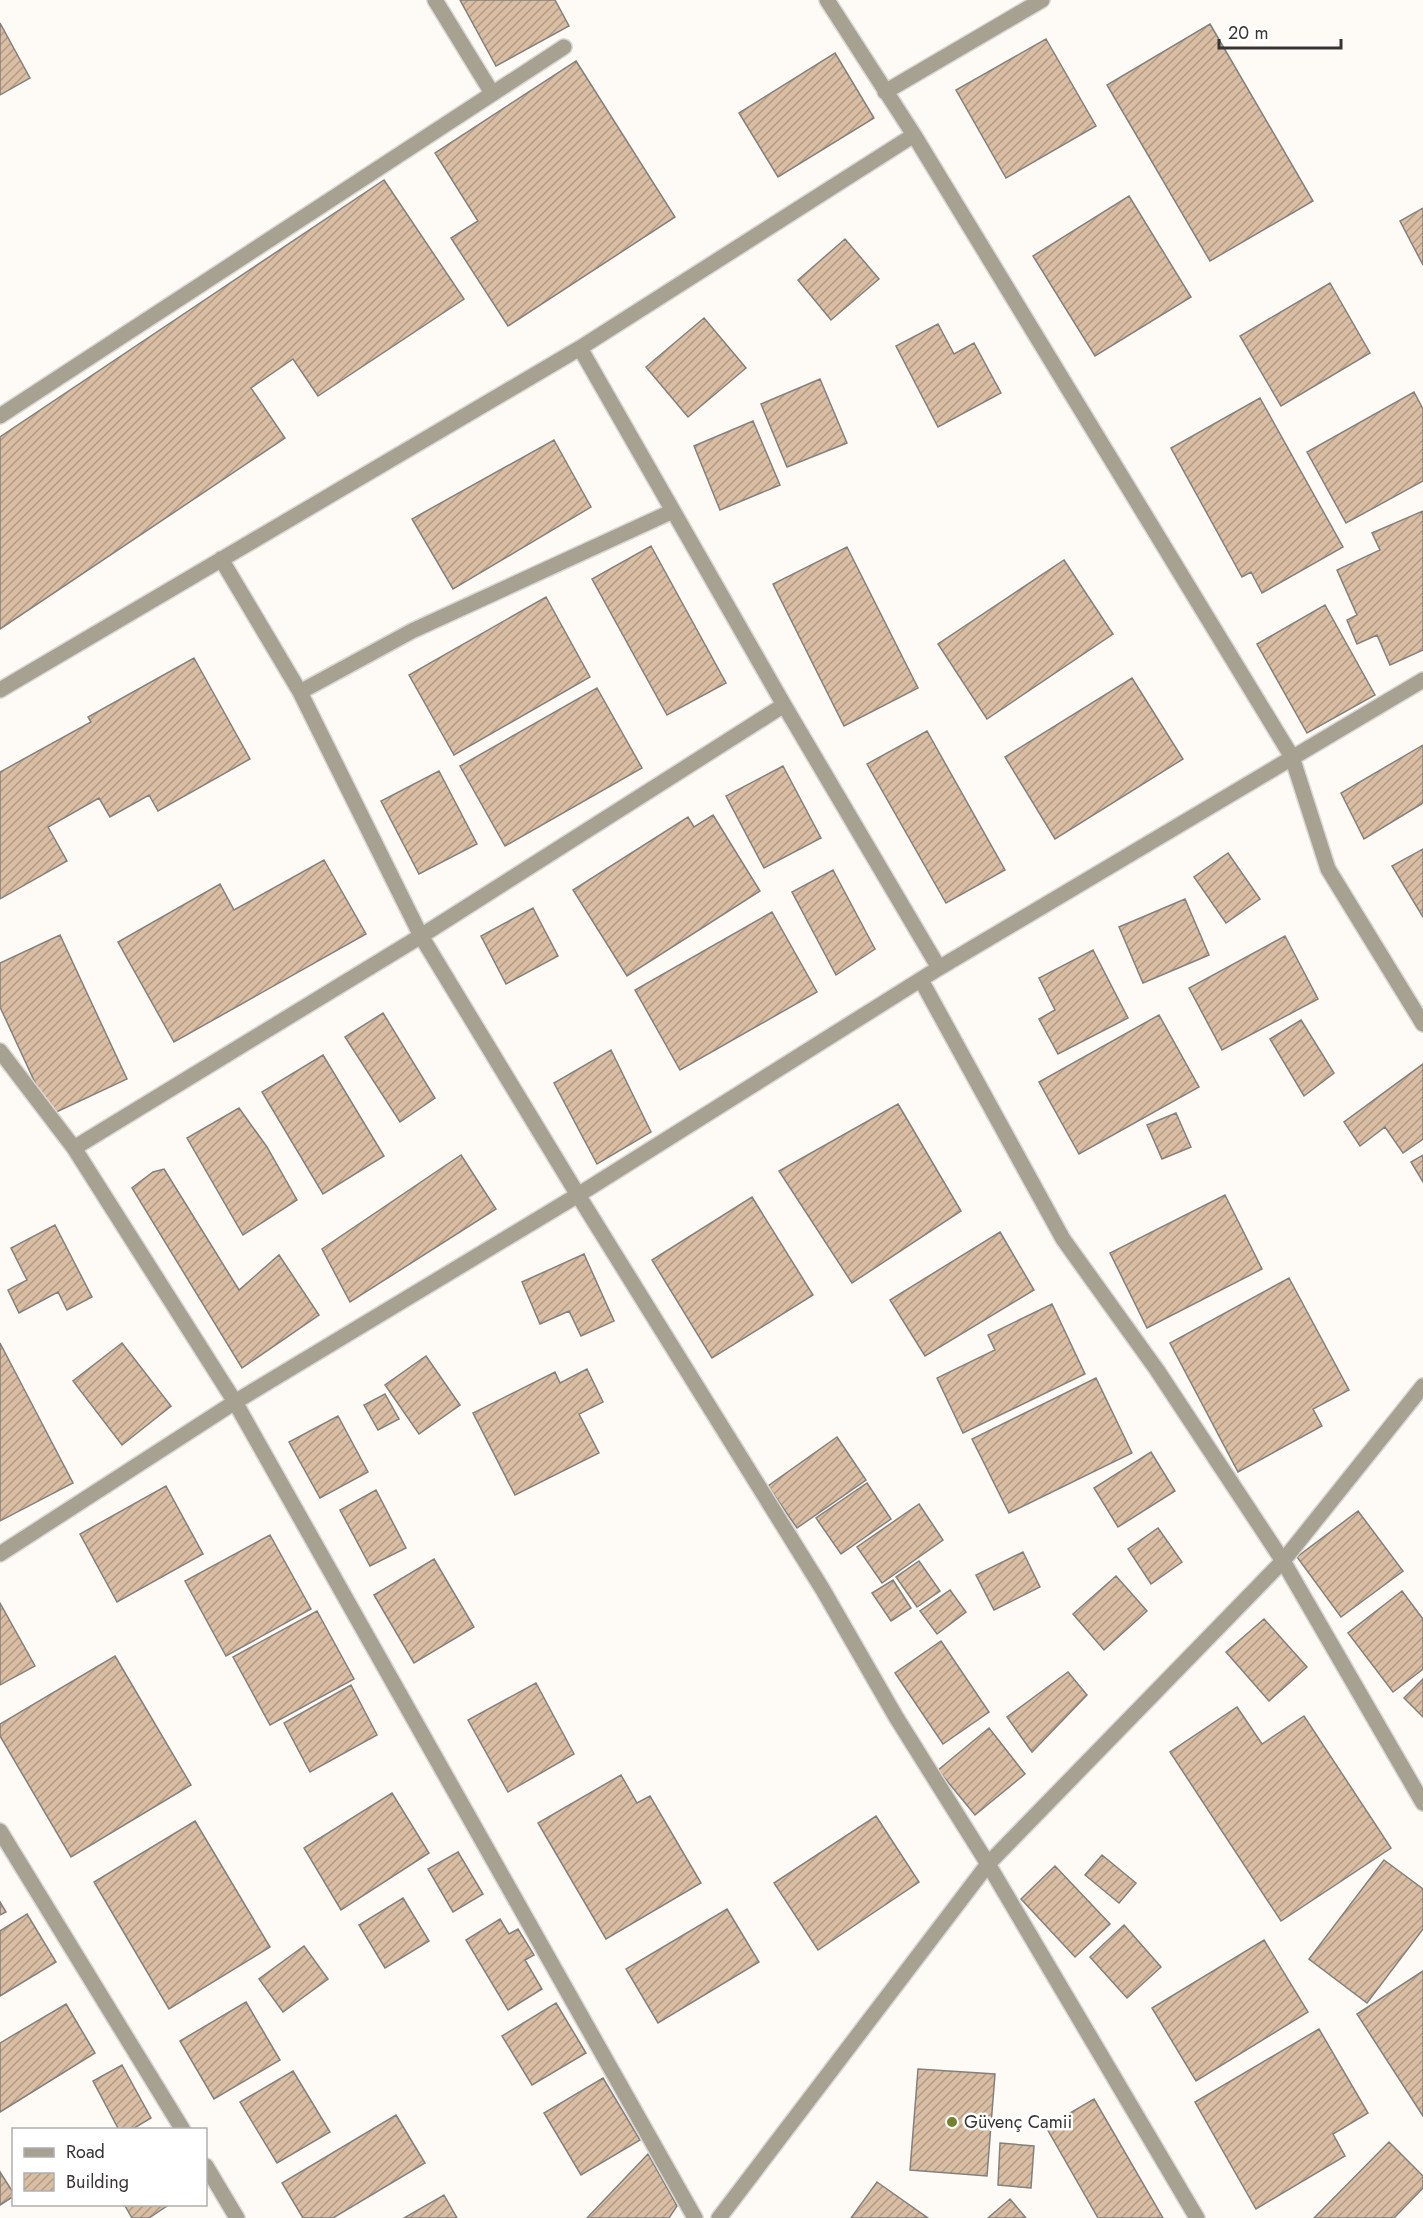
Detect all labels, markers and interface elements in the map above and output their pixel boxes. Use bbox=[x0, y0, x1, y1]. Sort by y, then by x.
scale bar bbox=[1219, 12, 1340, 50]
text: 20 m bbox=[1228, 20, 1268, 46]
place label: Güvenç Camii bbox=[964, 2109, 1072, 2135]
marker: Güvenç Camii bbox=[945, 2115, 959, 2129]
legend bbox=[12, 2128, 207, 2206]
text: Road bbox=[66, 2139, 105, 2165]
text: Building bbox=[66, 2169, 129, 2195]

